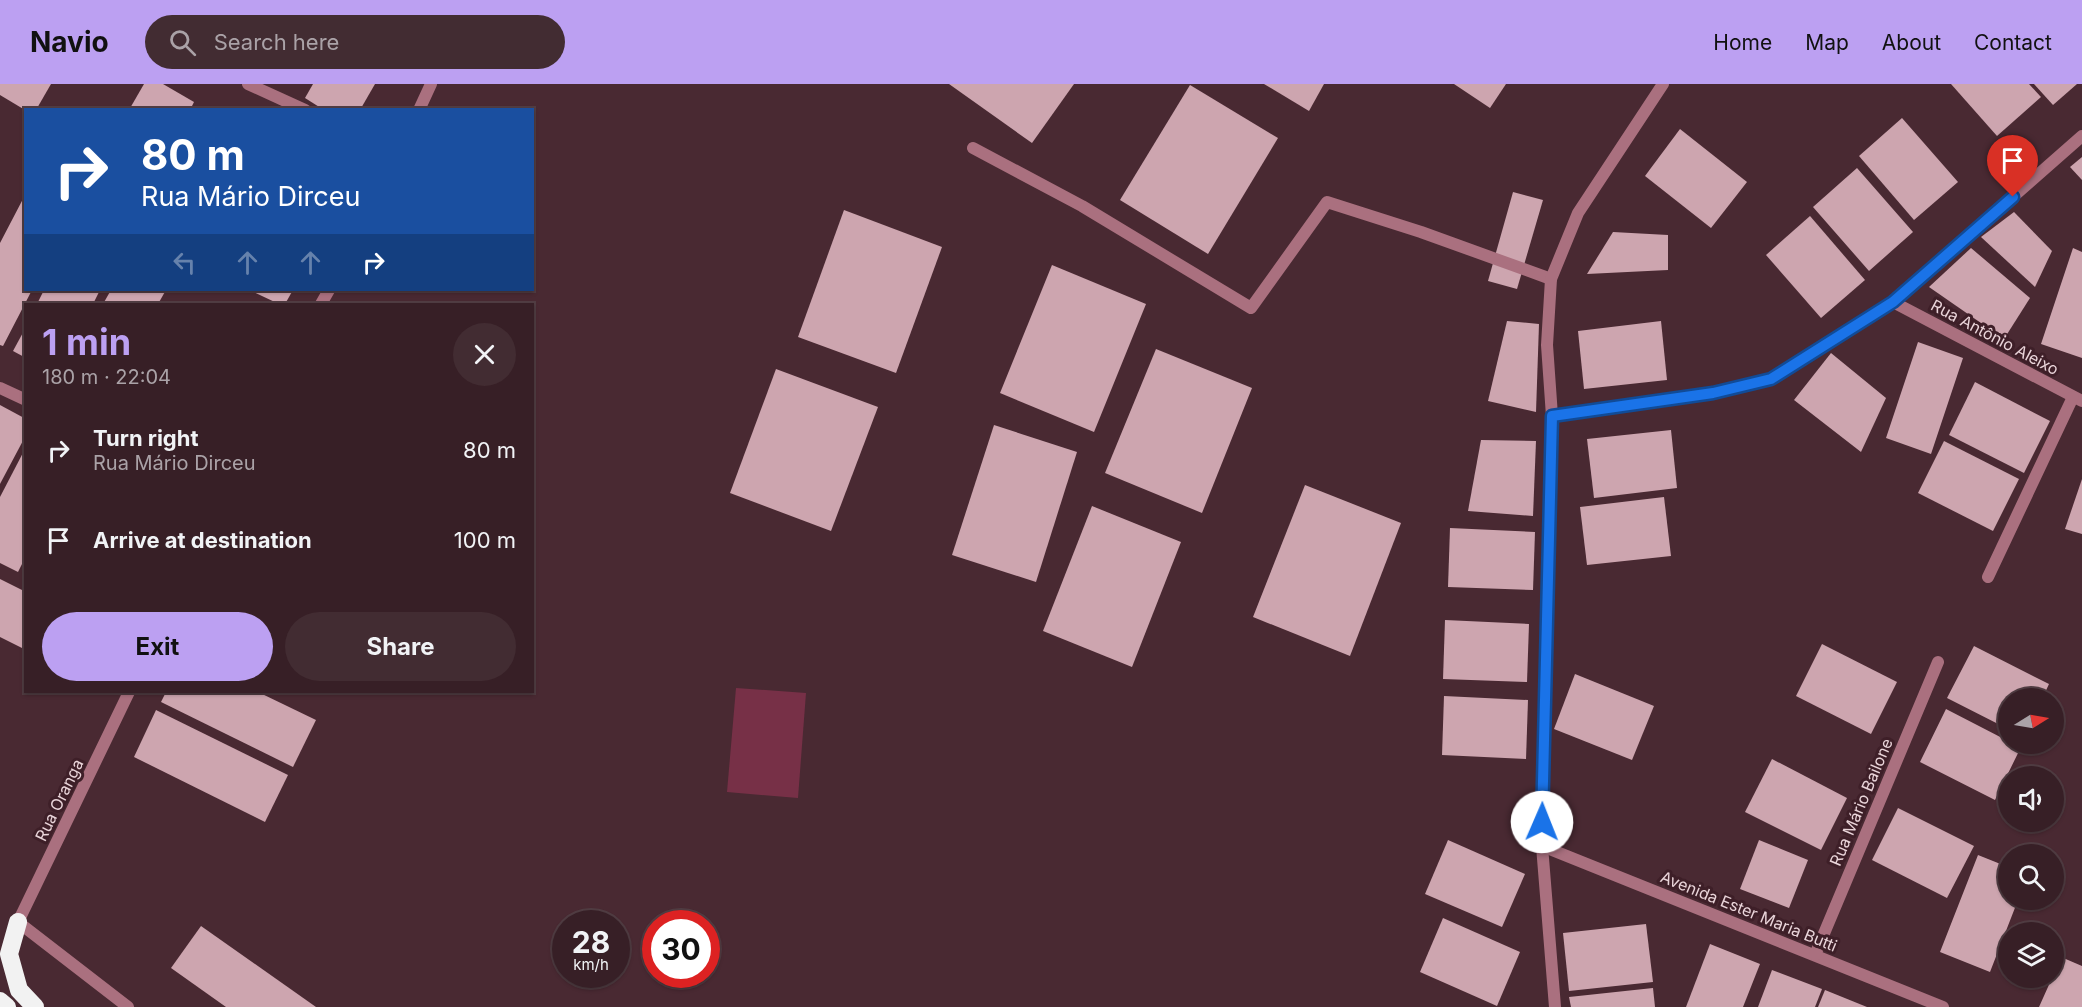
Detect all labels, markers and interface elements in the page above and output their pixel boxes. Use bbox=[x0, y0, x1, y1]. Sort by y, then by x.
search box bbox=[145, 15, 565, 69]
text: Navio bbox=[30, 25, 109, 59]
icon: search bbox=[166, 26, 199, 59]
text: Search here bbox=[214, 29, 339, 55]
text: Home bbox=[1713, 30, 1772, 55]
text: Map bbox=[1805, 30, 1849, 55]
text: About bbox=[1882, 30, 1941, 55]
text: Contact bbox=[1974, 30, 2052, 55]
text: 80 m bbox=[141, 129, 245, 180]
icon: right bbox=[42, 132, 120, 210]
pin bbox=[1987, 135, 2038, 197]
icon: arrive bbox=[1996, 144, 2029, 177]
text: Rua Mário Dirceu bbox=[141, 180, 360, 213]
icon: left bbox=[168, 246, 201, 279]
icon: ahead bbox=[231, 246, 264, 279]
icon: ahead bbox=[294, 246, 327, 279]
icon: right bbox=[357, 246, 390, 279]
street label: Rua Antônio Aleixo bbox=[1928, 295, 2062, 379]
text: 1 min bbox=[42, 320, 131, 364]
button: close bbox=[453, 323, 516, 386]
text: 180 m · 22:04 bbox=[42, 365, 171, 389]
text: Turn right bbox=[93, 425, 199, 451]
icon: right bbox=[42, 434, 75, 467]
text: 80 m bbox=[463, 437, 516, 463]
text: Rua Mário Dirceu bbox=[93, 451, 256, 475]
icon: arrive bbox=[42, 524, 75, 557]
text: Arrive at destination bbox=[93, 527, 312, 553]
text: 100 m bbox=[454, 527, 516, 553]
button: Exit bbox=[42, 612, 273, 681]
button: Share bbox=[285, 612, 516, 681]
north arrow bbox=[1998, 688, 2064, 754]
map controls bbox=[1998, 688, 2064, 988]
street label: Rua Mário Bailone bbox=[1825, 735, 1897, 869]
street label: Rua Oranga bbox=[31, 756, 87, 844]
button: sound bbox=[1998, 766, 2064, 832]
position arrow bbox=[1510, 790, 1574, 854]
button: search bbox=[1998, 844, 2064, 910]
street label: Avenida Ester Maria Butti bbox=[1658, 866, 1840, 956]
speed limit sign: 30 bbox=[642, 910, 720, 988]
button: layers bbox=[1998, 922, 2064, 988]
text: 28 bbox=[572, 924, 610, 960]
text: km/h bbox=[573, 955, 609, 974]

